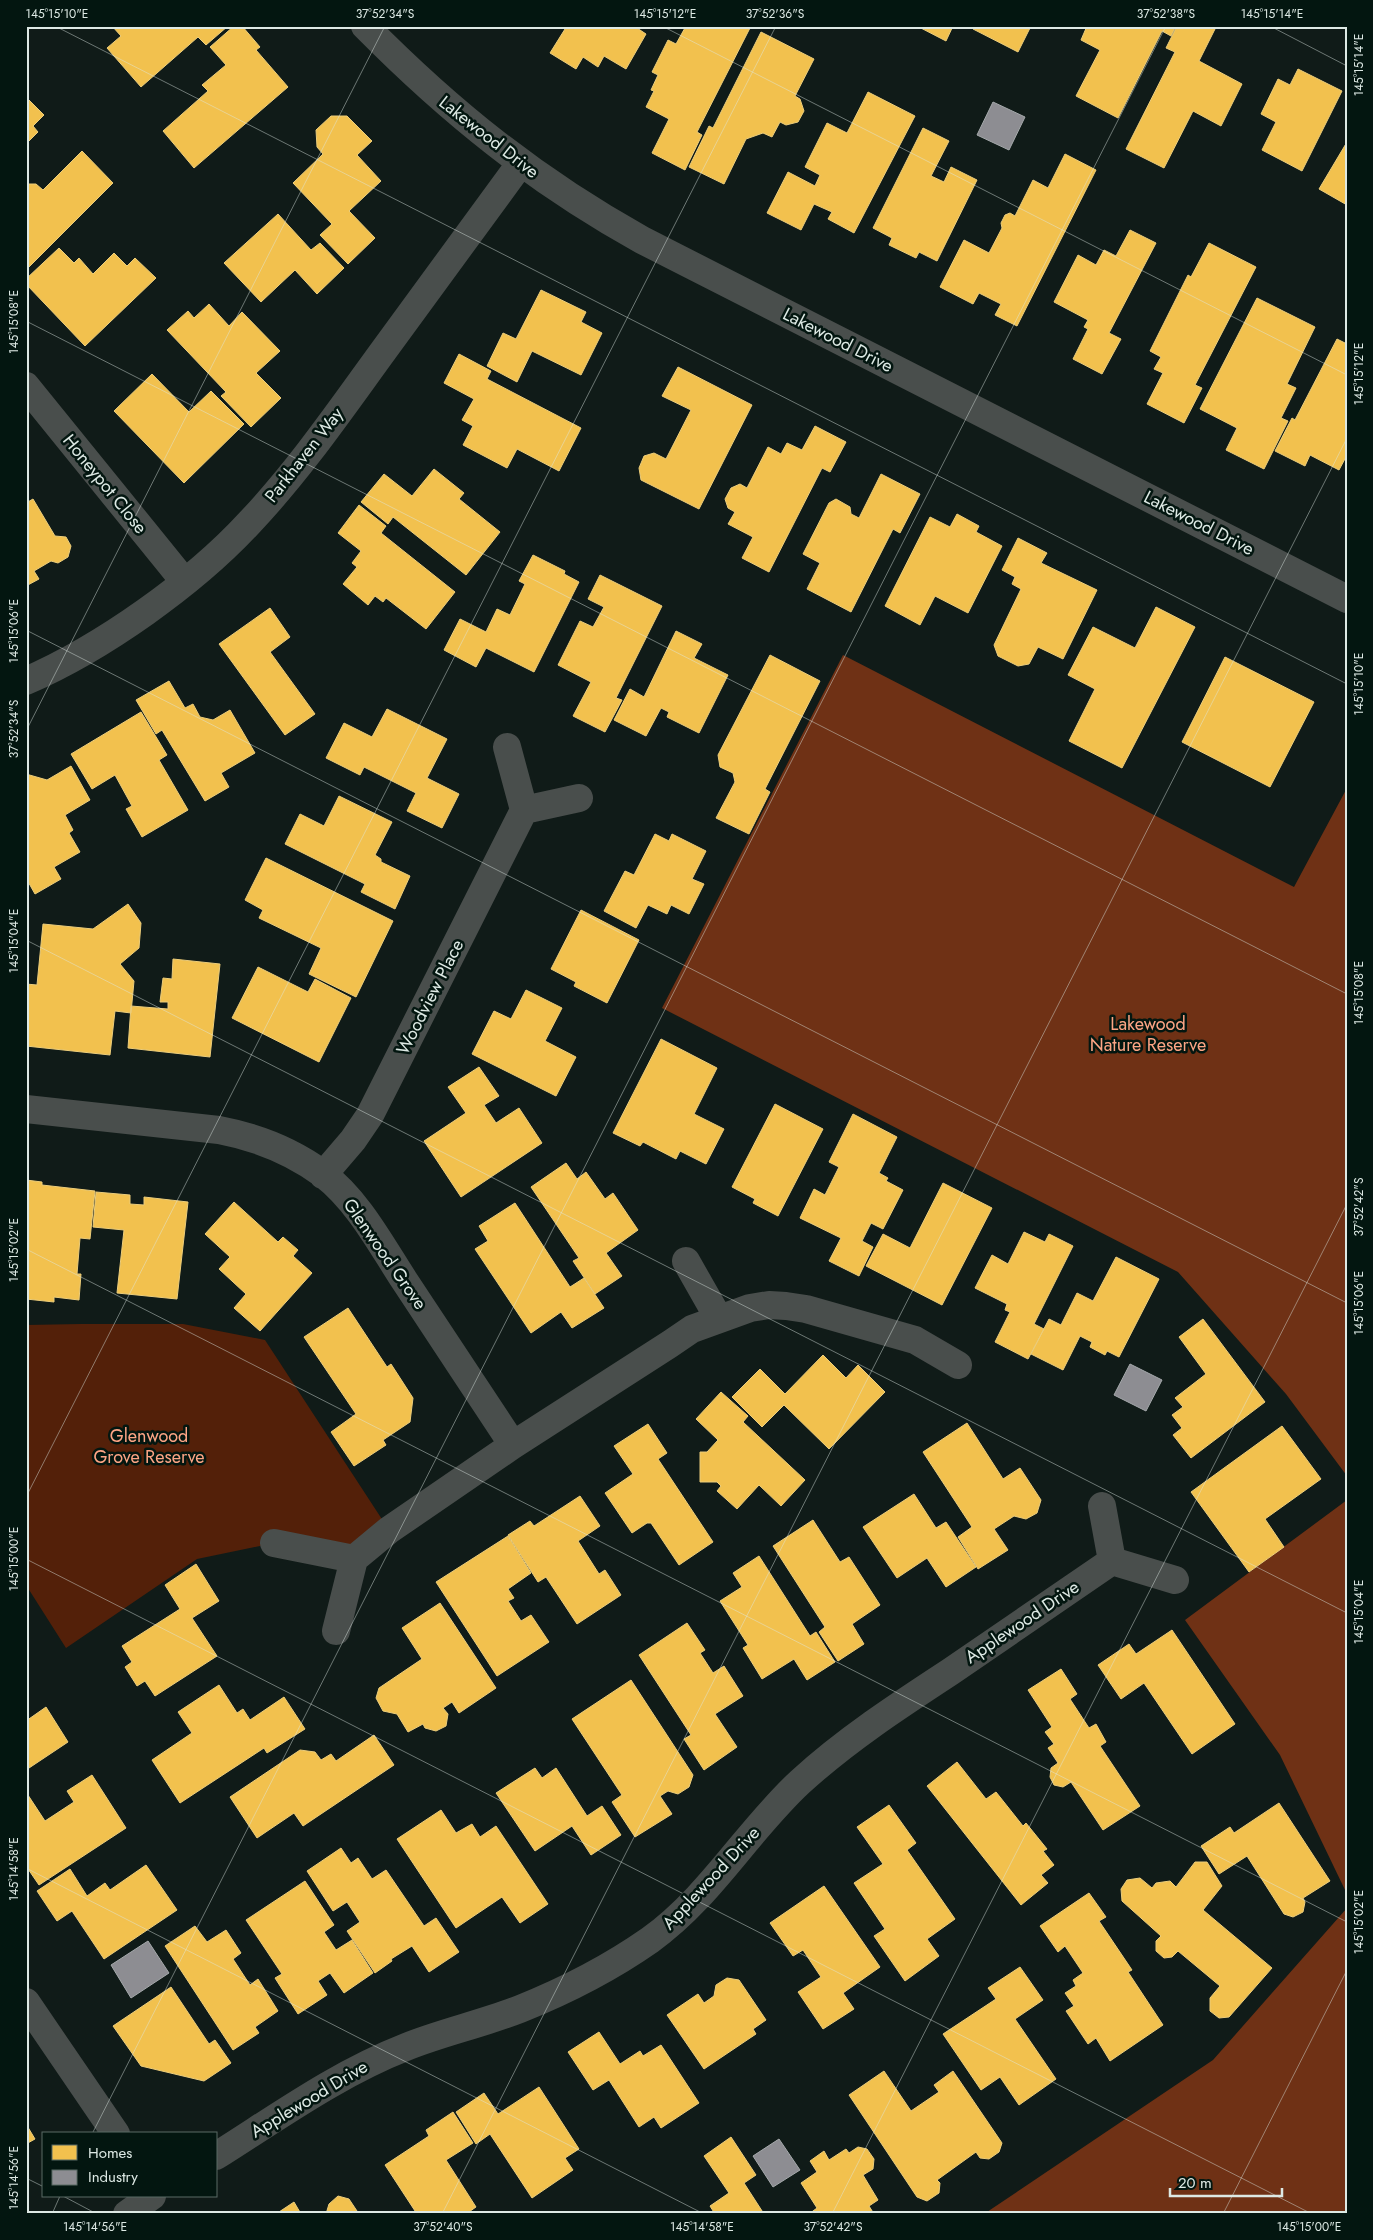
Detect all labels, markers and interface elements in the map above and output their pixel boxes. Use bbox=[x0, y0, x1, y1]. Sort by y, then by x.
text: 145°15'10"E bbox=[26, 5, 88, 23]
text: 37°52'34"S bbox=[356, 5, 415, 23]
text: 145°15'12"E bbox=[634, 5, 696, 23]
text: 37°52'36"S bbox=[746, 5, 805, 23]
text: 37°52'38"S bbox=[1137, 5, 1196, 23]
text: 145°15'14"E bbox=[1241, 5, 1303, 23]
text: 145°15'14"E bbox=[1350, 34, 1368, 96]
street label: Lakewood Drive bbox=[433, 90, 545, 184]
text: 145°15'08"E bbox=[5, 290, 23, 354]
street label: Lakewood Drive bbox=[778, 301, 898, 379]
text: 145°15'12"E bbox=[1350, 343, 1368, 405]
street label: Parkhaven Way bbox=[259, 402, 349, 508]
street label: Honeypot Close bbox=[57, 429, 153, 539]
street label: Lakewood Drive bbox=[1139, 484, 1259, 562]
text: 145°15'06"E bbox=[5, 599, 23, 663]
text: 145°15'10"E bbox=[1350, 653, 1368, 715]
text: 37°52'34"S bbox=[5, 699, 23, 758]
text: 145°15'04"E bbox=[5, 909, 23, 973]
street label: Woodview Place bbox=[390, 935, 470, 1059]
text: 145°15'08"E bbox=[1350, 961, 1368, 1025]
park label: Lakewood Nature Reserve bbox=[1090, 1011, 1206, 1058]
text: 37°52'42"S bbox=[1350, 1177, 1368, 1237]
street label: Glenwood Grove bbox=[337, 1193, 433, 1315]
text: 145°15'02"E bbox=[5, 1218, 23, 1282]
text: 145°15'06"E bbox=[1350, 1271, 1368, 1335]
park label: Glenwood Grove Reserve bbox=[93, 1423, 205, 1470]
text: 145°15'00"E bbox=[5, 1527, 23, 1591]
street label: Applewood Drive bbox=[960, 1574, 1084, 1670]
text: 145°15'04"E bbox=[1350, 1580, 1368, 1644]
street label: Applewood Drive bbox=[656, 1821, 766, 1935]
text: 145°14'58"E bbox=[5, 1837, 23, 1901]
text: 145°15'02"E bbox=[1350, 1890, 1368, 1954]
street label: Applewood Drive bbox=[245, 2054, 373, 2144]
legend bbox=[42, 2132, 218, 2198]
text: Homes bbox=[88, 2142, 132, 2164]
text: 145°14'56"E bbox=[5, 2146, 23, 2210]
scale bar bbox=[1170, 2165, 1283, 2197]
text: Industry bbox=[88, 2166, 138, 2188]
text: 20 m bbox=[1178, 2172, 1212, 2194]
text: 145°14'56"E bbox=[63, 2218, 127, 2236]
text: 37°52'40"S bbox=[413, 2218, 473, 2236]
text: 145°14'58"E bbox=[670, 2218, 734, 2236]
text: 37°52'42"S bbox=[803, 2218, 863, 2236]
text: 145°15'00"E bbox=[1277, 2218, 1341, 2236]

